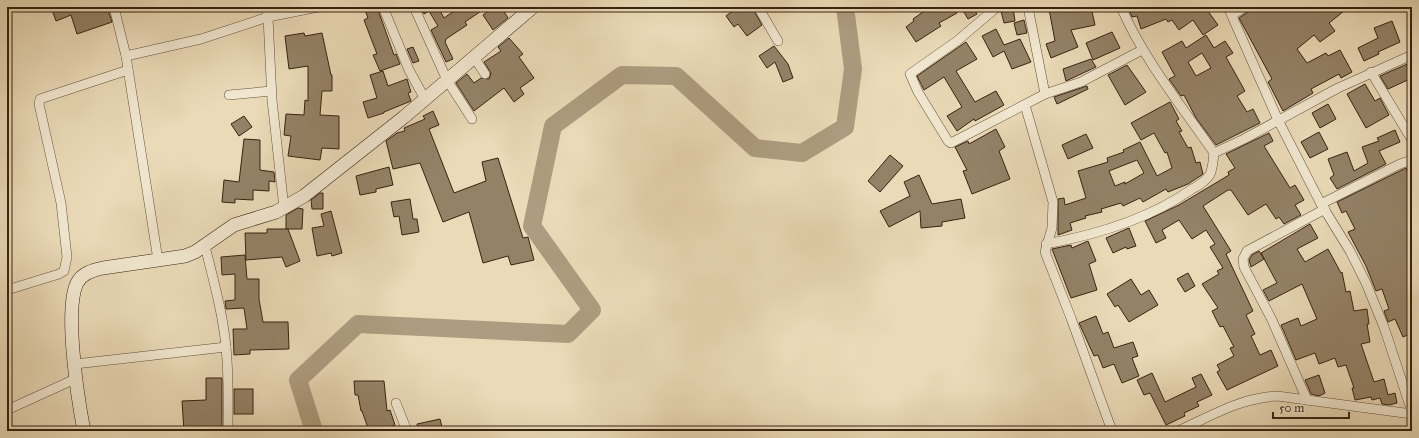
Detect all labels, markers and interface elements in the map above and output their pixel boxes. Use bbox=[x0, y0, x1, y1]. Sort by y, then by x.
scale bar bbox=[1273, 394, 1349, 420]
text: 50 m bbox=[1279, 401, 1304, 415]

